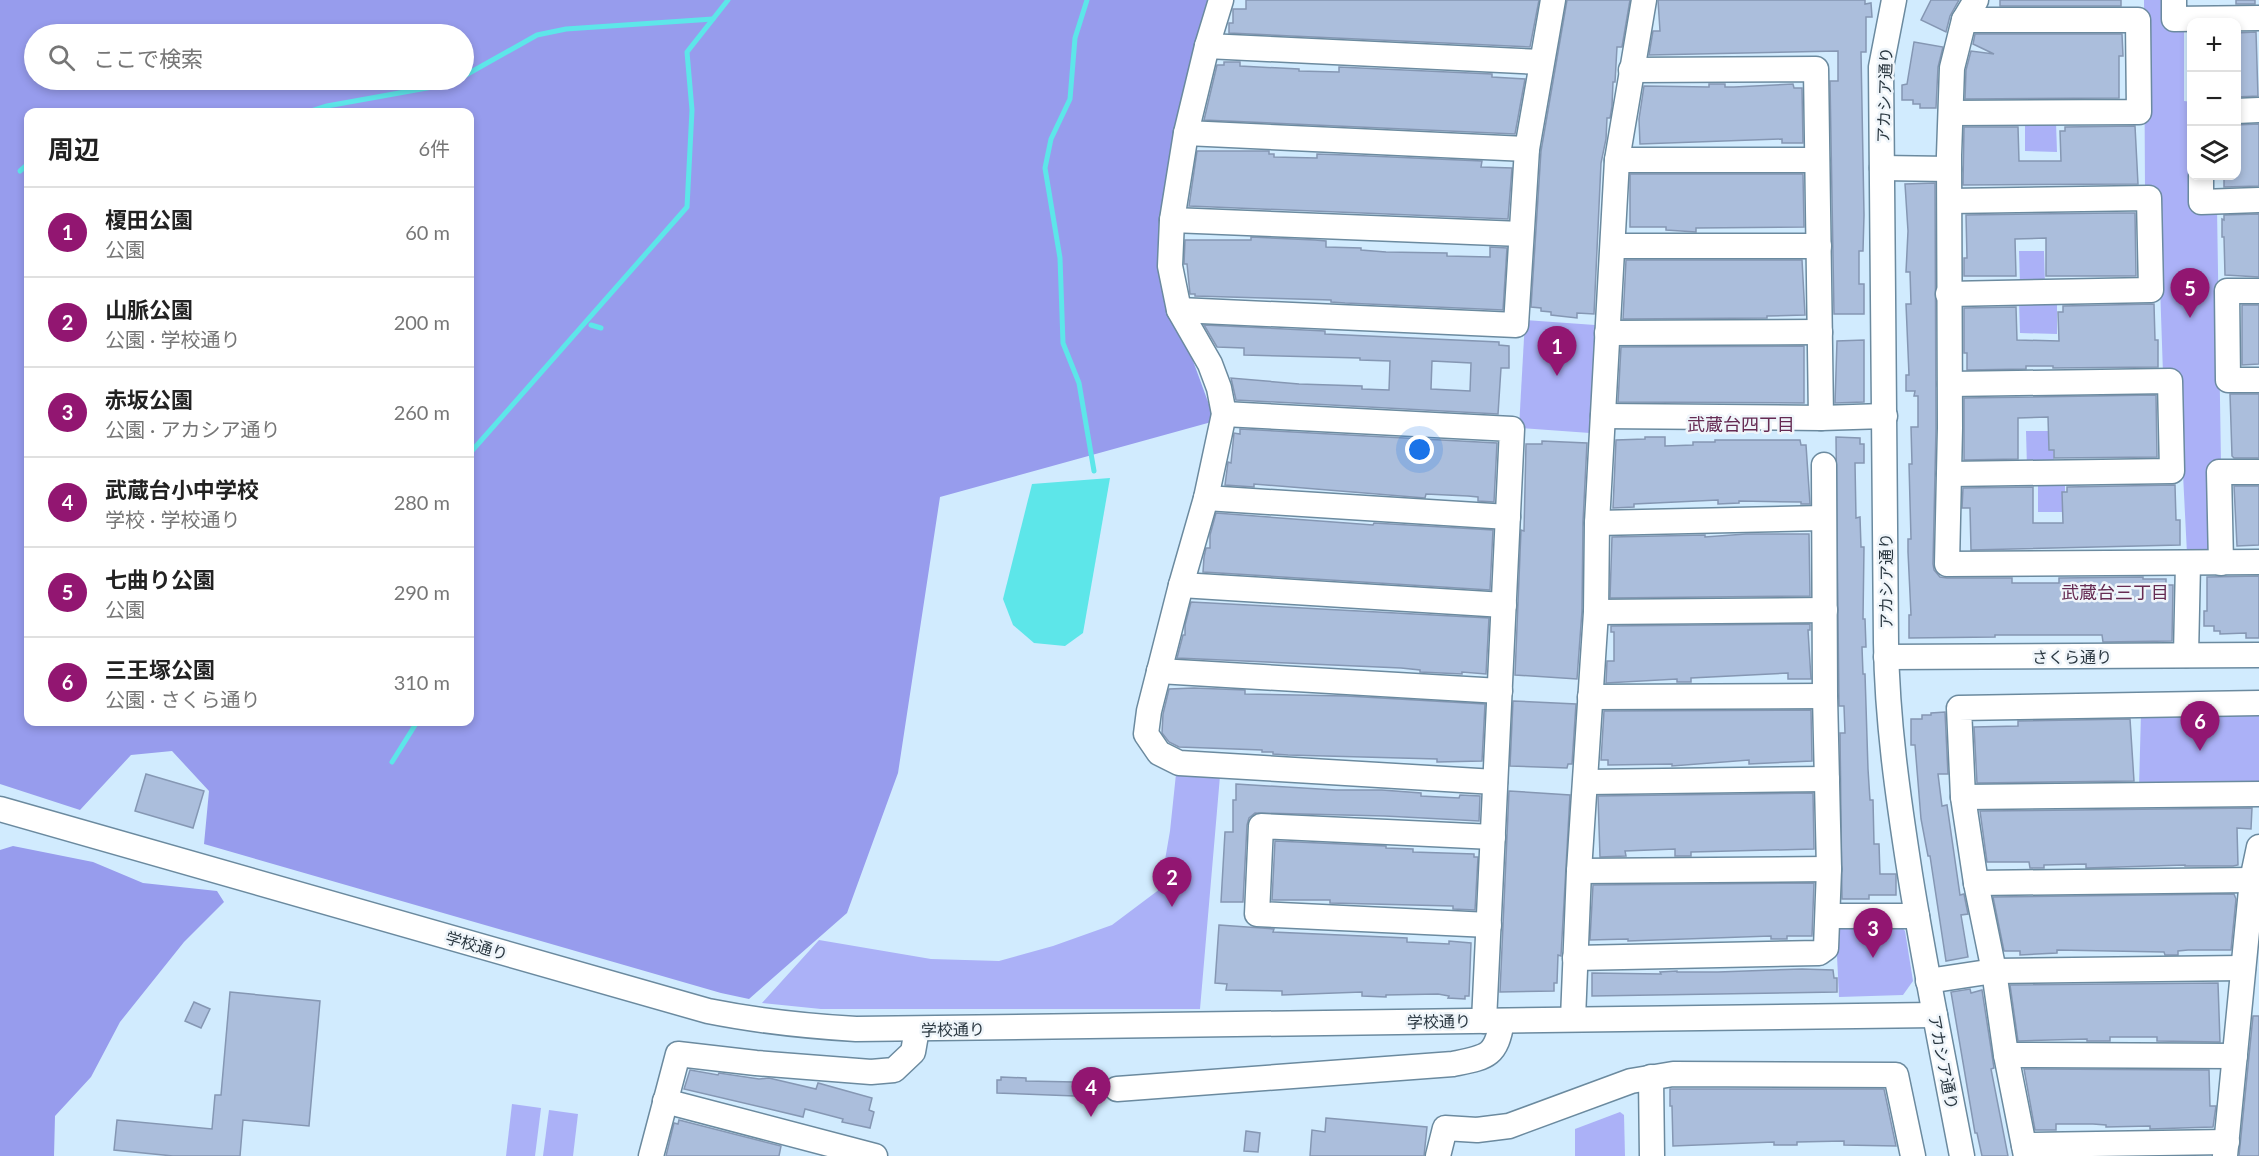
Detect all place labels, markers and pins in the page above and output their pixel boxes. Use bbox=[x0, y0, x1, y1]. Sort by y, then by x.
pin: 5 bbox=[2170, 268, 2210, 318]
pin: 1 bbox=[1538, 326, 1576, 376]
pin: 6 bbox=[2180, 702, 2220, 751]
pin: 2 bbox=[1152, 858, 1192, 907]
pin: 3 bbox=[1854, 908, 1892, 958]
pin: 4 bbox=[1072, 1068, 1110, 1117]

